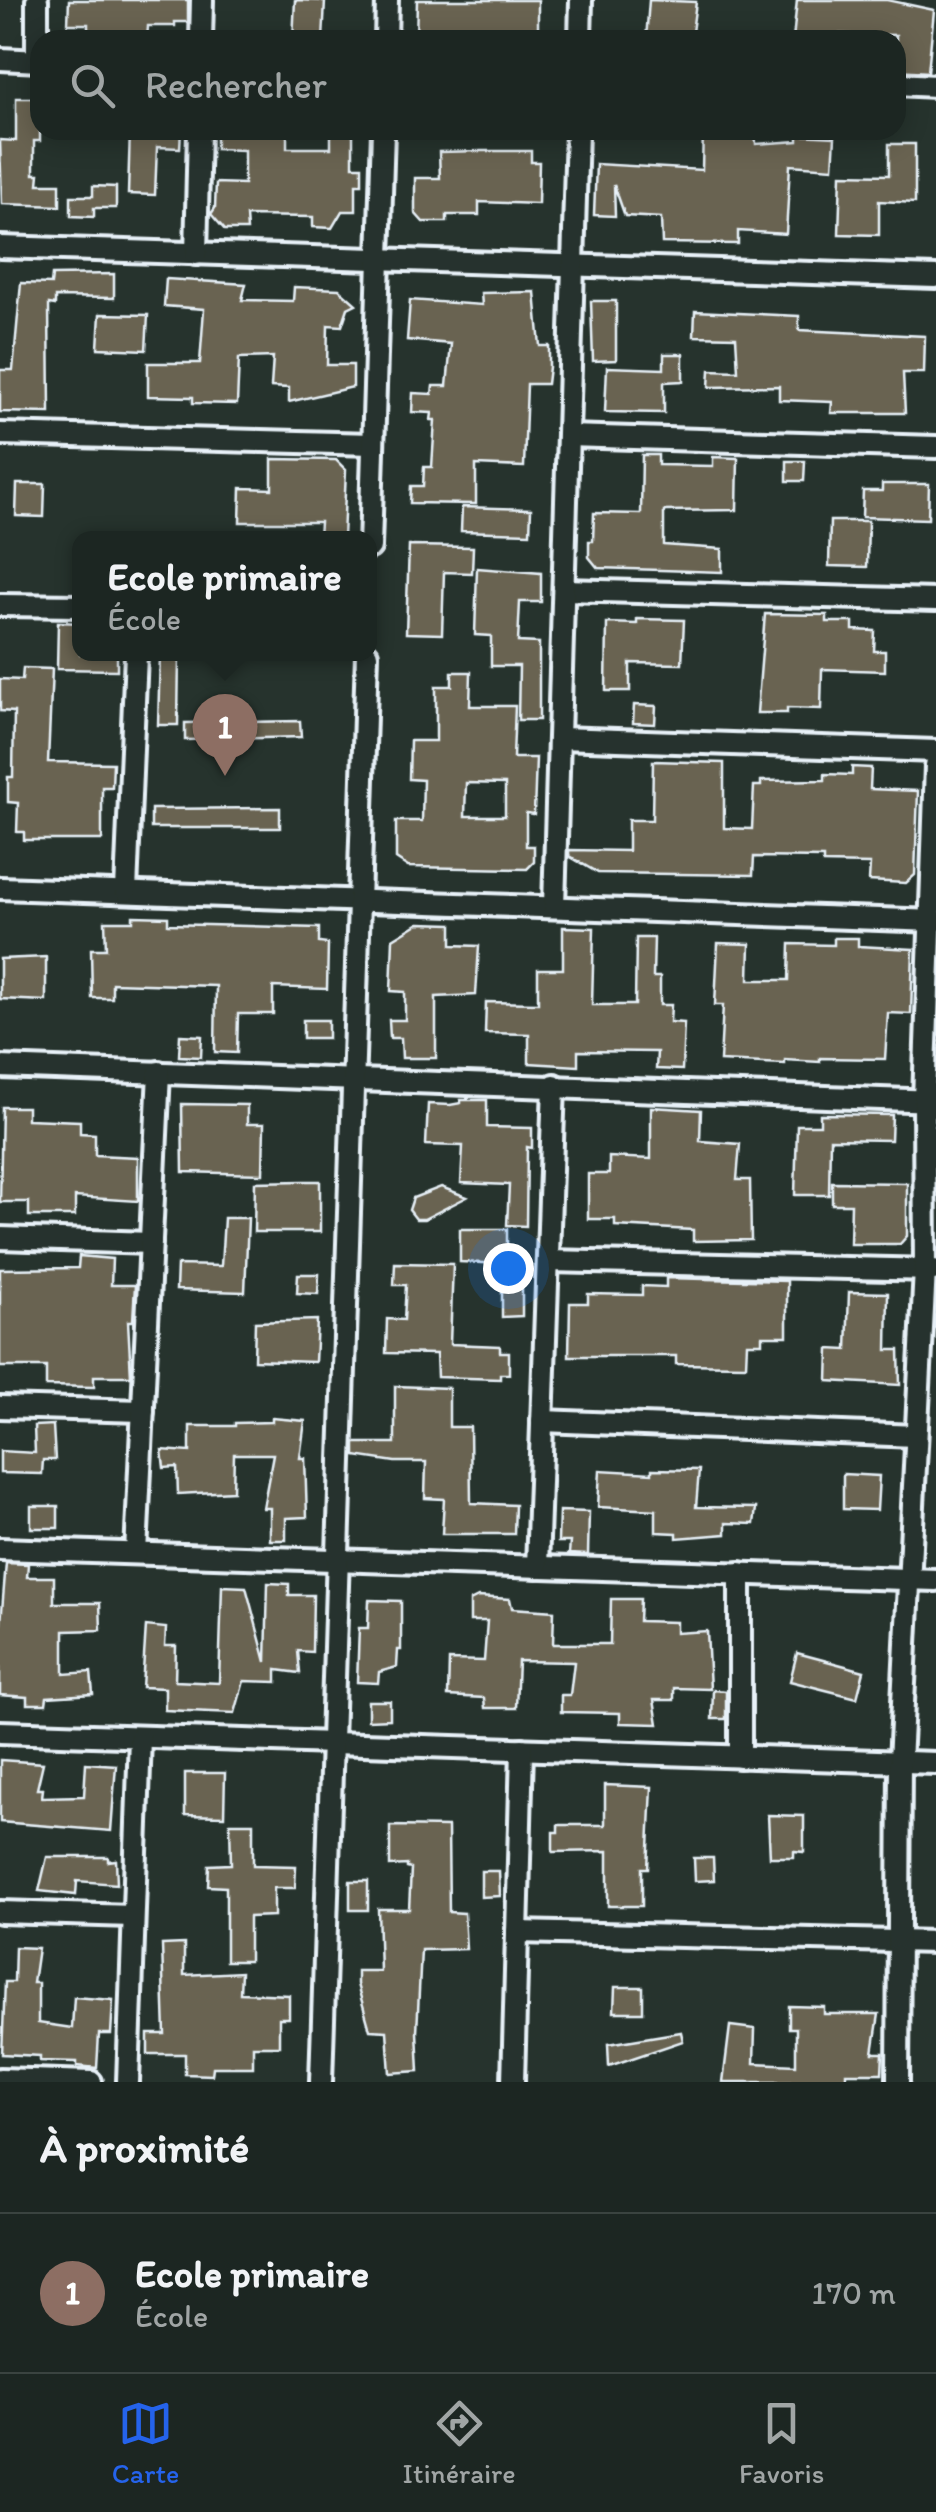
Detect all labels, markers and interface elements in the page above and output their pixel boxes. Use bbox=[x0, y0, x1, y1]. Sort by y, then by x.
search box bbox=[30, 30, 906, 140]
icon: search bbox=[65, 58, 120, 113]
text: Rechercher bbox=[145, 62, 327, 108]
popup bbox=[72, 531, 377, 661]
text: Ecole primaire bbox=[108, 554, 341, 600]
text: École bbox=[108, 600, 181, 638]
pin: 1 bbox=[192, 694, 258, 776]
your location bbox=[483, 1243, 534, 1294]
text: À proximité bbox=[40, 2122, 249, 2173]
text: Ecole primaire bbox=[135, 2251, 369, 2297]
text: 1 bbox=[65, 2274, 80, 2312]
text: 170 m bbox=[811, 2274, 896, 2312]
text: École bbox=[135, 2297, 208, 2335]
tab: Carte bbox=[112, 2396, 179, 2490]
tab: Itinéraire bbox=[403, 2396, 516, 2490]
tab: Favoris bbox=[739, 2396, 824, 2490]

